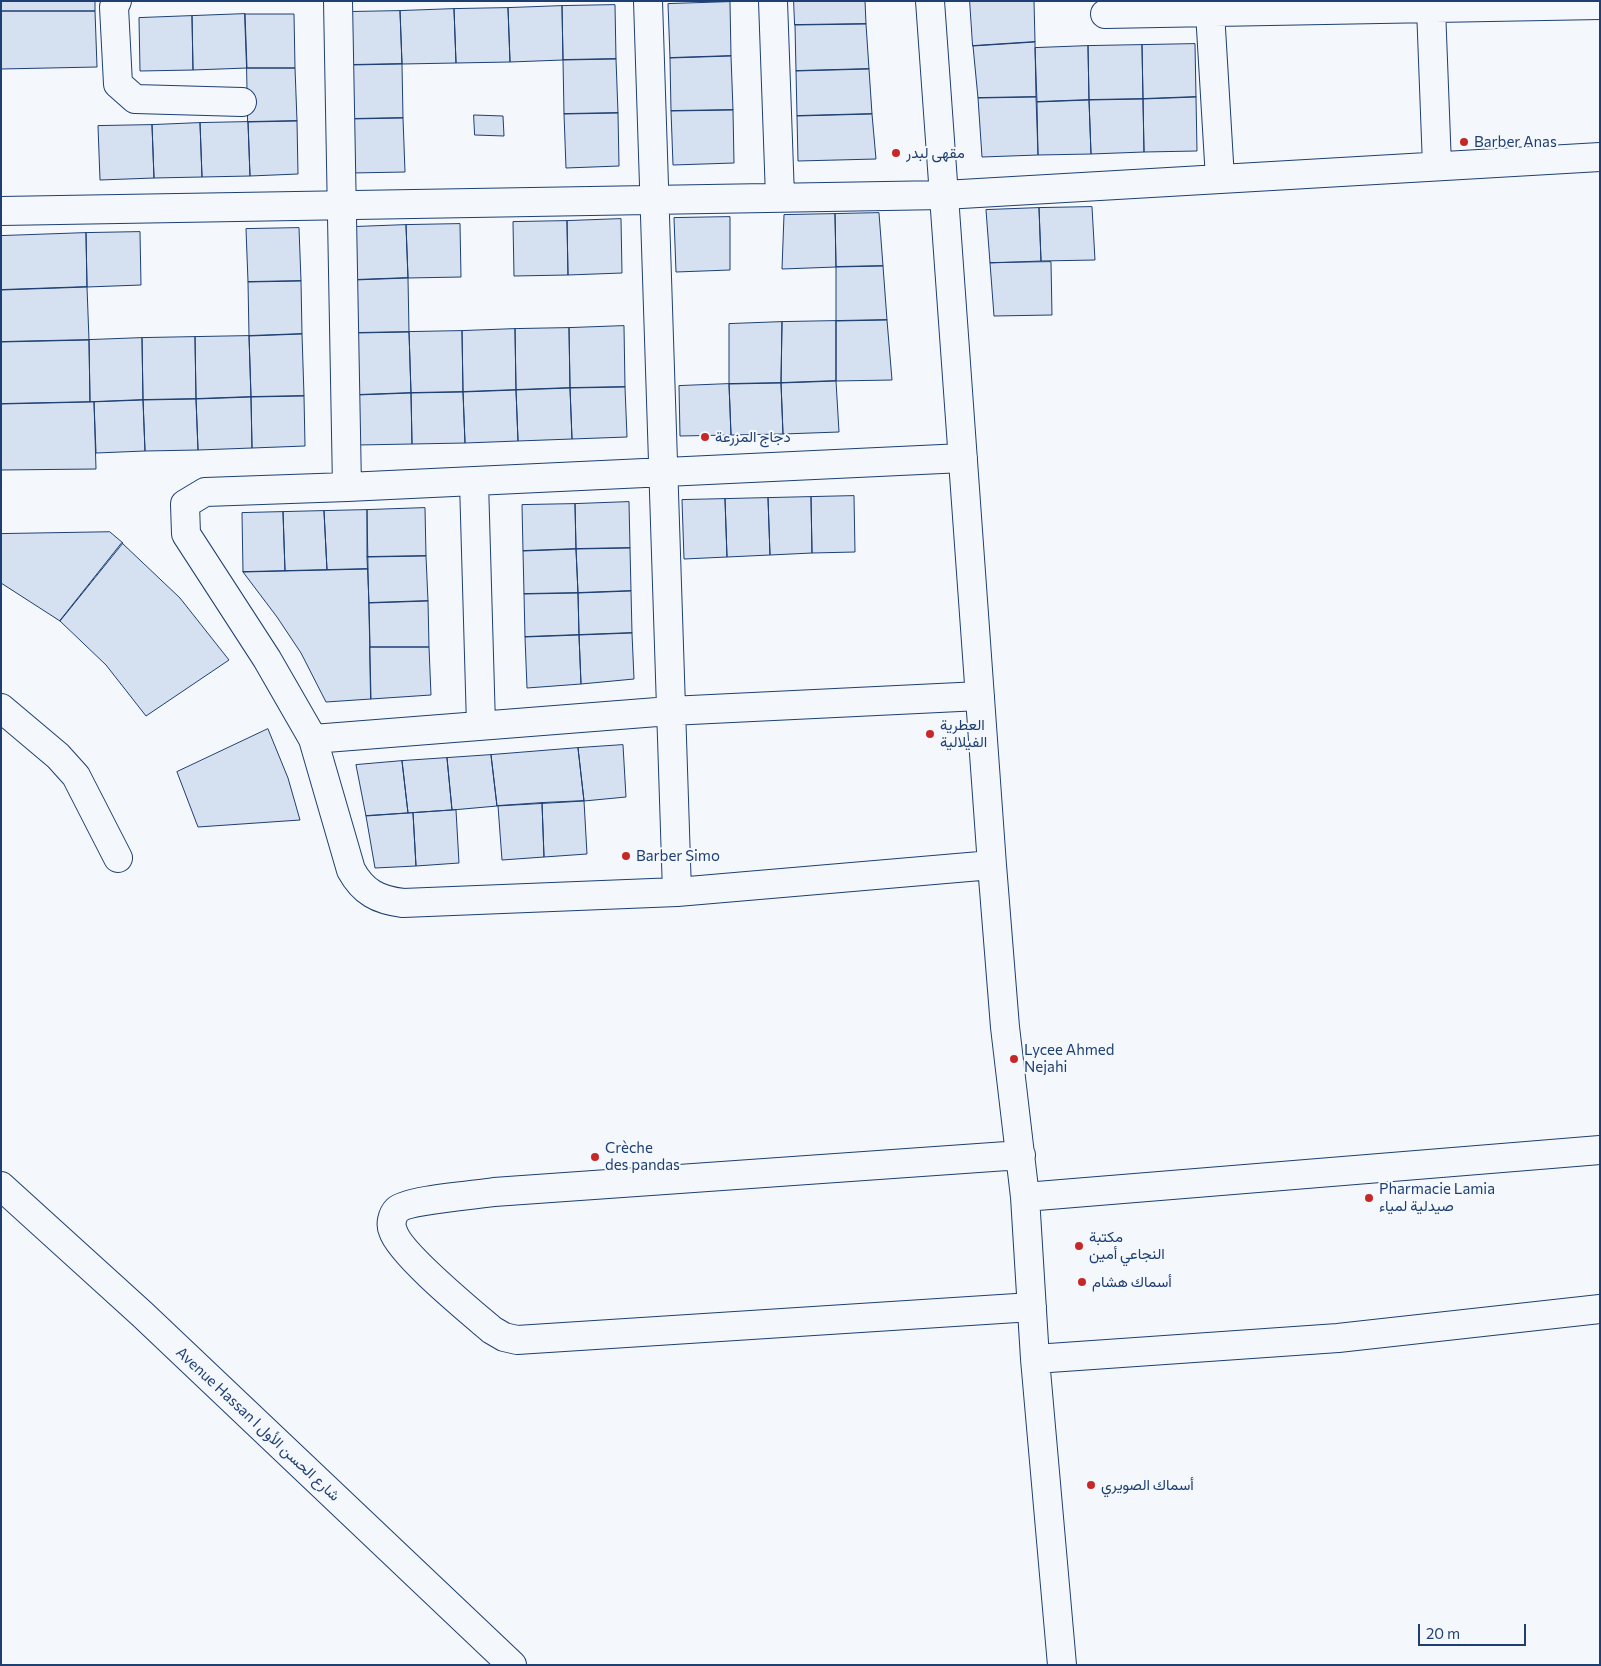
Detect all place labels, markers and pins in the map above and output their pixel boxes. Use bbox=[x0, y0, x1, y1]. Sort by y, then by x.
place label: Barber Anas bbox=[1474, 133, 1557, 151]
marker: Barber Anas bbox=[1458, 136, 1470, 148]
place label: مقهى لبدر bbox=[906, 144, 965, 162]
marker: مقهى لبدر bbox=[890, 147, 902, 159]
place label: دجاج المزرعة bbox=[715, 428, 791, 446]
marker: دجاج المزرعة bbox=[699, 431, 711, 443]
place label: العطرية الفيلالية bbox=[940, 716, 987, 751]
marker: العطرية الفيلالية bbox=[924, 728, 936, 740]
place label: Barber Simo bbox=[636, 847, 720, 865]
marker: Barber Simo bbox=[620, 850, 632, 862]
place label: Lycee Ahmed Nejahi bbox=[1024, 1041, 1114, 1076]
marker: Lycee Ahmed Nejahi bbox=[1008, 1053, 1020, 1065]
place label: Crèche des pandas bbox=[605, 1139, 680, 1174]
marker: Crèche des pandas bbox=[589, 1151, 601, 1163]
place label: Pharmacie Lamia صيدلية لمياء bbox=[1379, 1180, 1495, 1215]
marker: Pharmacie Lamia صيدلية لمياء bbox=[1363, 1192, 1375, 1204]
place label: مكتبة النجاعي أمين bbox=[1089, 1228, 1165, 1263]
marker: مكتبة النجاعي أمين bbox=[1073, 1240, 1085, 1252]
place label: أسماك هشام bbox=[1092, 1273, 1172, 1291]
marker: أسماك هشام bbox=[1076, 1276, 1088, 1288]
place label: أسماك الصويري bbox=[1101, 1476, 1194, 1494]
marker: أسماك الصويري bbox=[1085, 1479, 1097, 1491]

